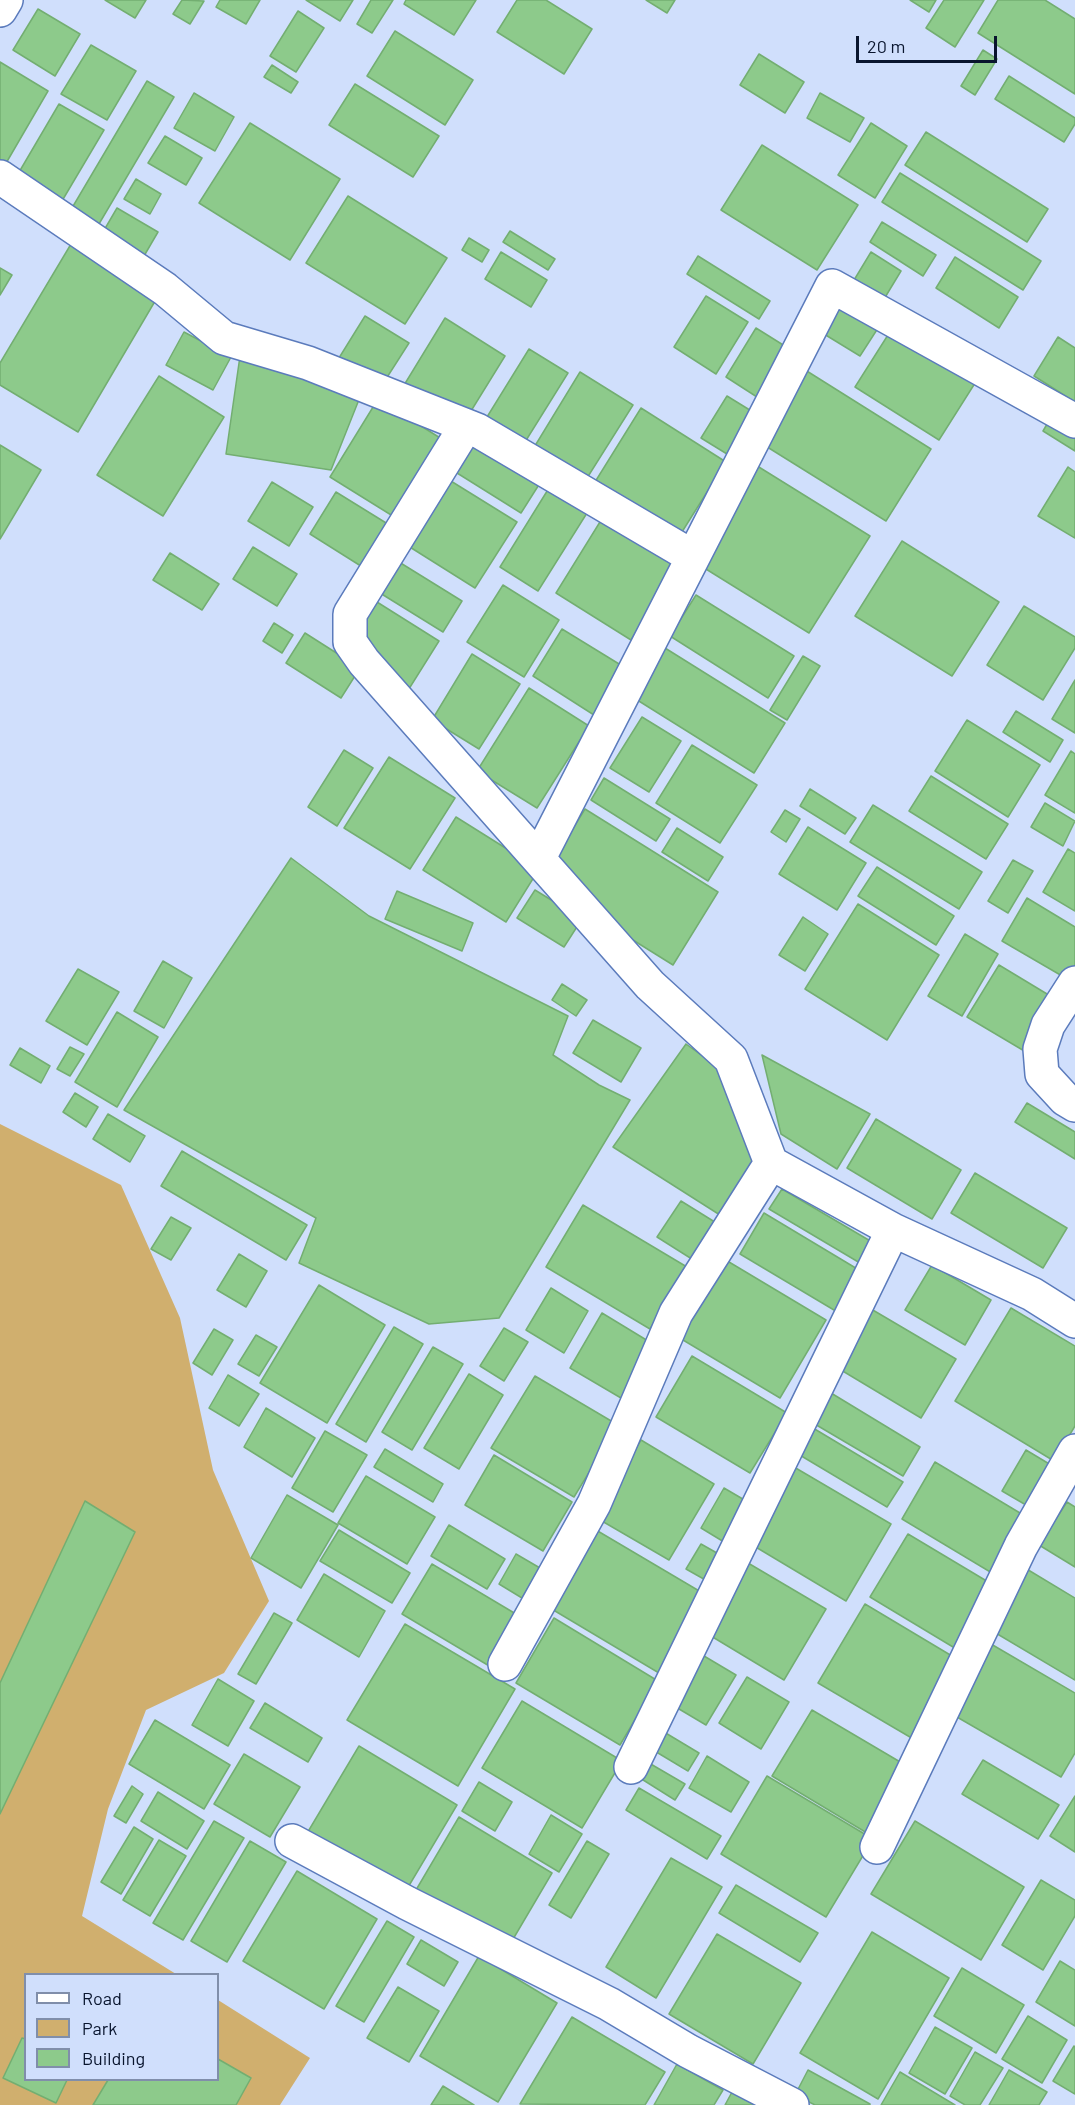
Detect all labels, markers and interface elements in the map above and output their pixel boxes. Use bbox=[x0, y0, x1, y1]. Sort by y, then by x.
scale bar bbox=[859, 24, 1000, 62]
text: 20 m bbox=[867, 35, 905, 57]
legend bbox=[24, 1973, 219, 2081]
text: Road bbox=[82, 1987, 122, 2009]
text: Park bbox=[82, 2017, 117, 2039]
text: Building bbox=[82, 2047, 145, 2069]

